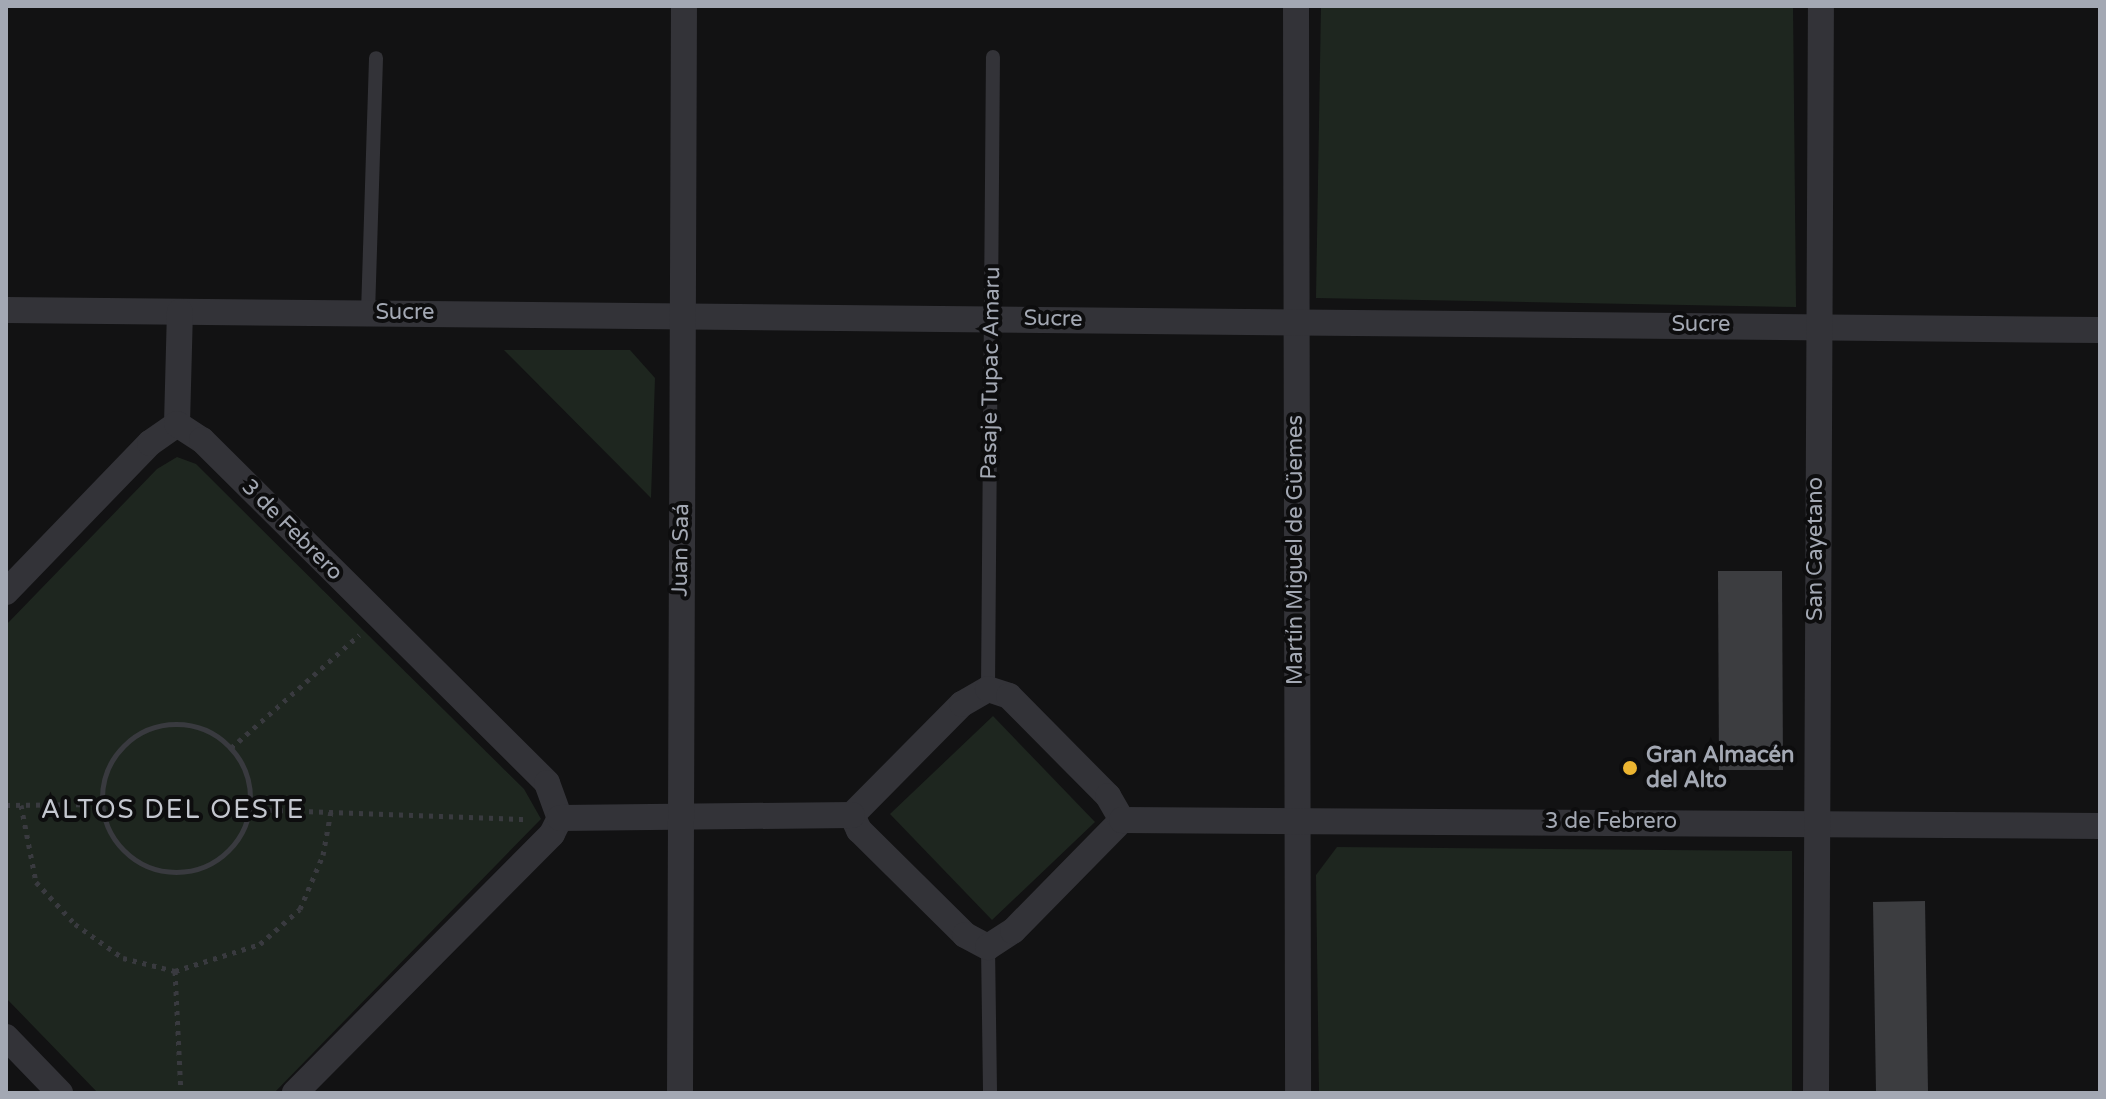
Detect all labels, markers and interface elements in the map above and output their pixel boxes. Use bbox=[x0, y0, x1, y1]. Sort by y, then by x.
street label: Pasaje Tupac Amaru bbox=[976, 266, 1006, 480]
street label: Sucre bbox=[375, 300, 435, 326]
street label: Sucre bbox=[1023, 305, 1083, 333]
street label: Sucre bbox=[1671, 312, 1731, 338]
street label: Martín Miguel de Güemes bbox=[1283, 415, 1309, 685]
street label: 3 de Febrero bbox=[236, 474, 348, 586]
street label: San Cayetano bbox=[1803, 477, 1829, 621]
street label: Juan Saá bbox=[667, 503, 695, 597]
place label: Gran Almacén del Alto bbox=[1646, 742, 1794, 794]
marker: Gran Almacén del Alto bbox=[1621, 759, 1639, 777]
district label: ALTOS DEL OESTE bbox=[41, 794, 305, 826]
street label: 3 de Febrero bbox=[1545, 809, 1677, 835]

